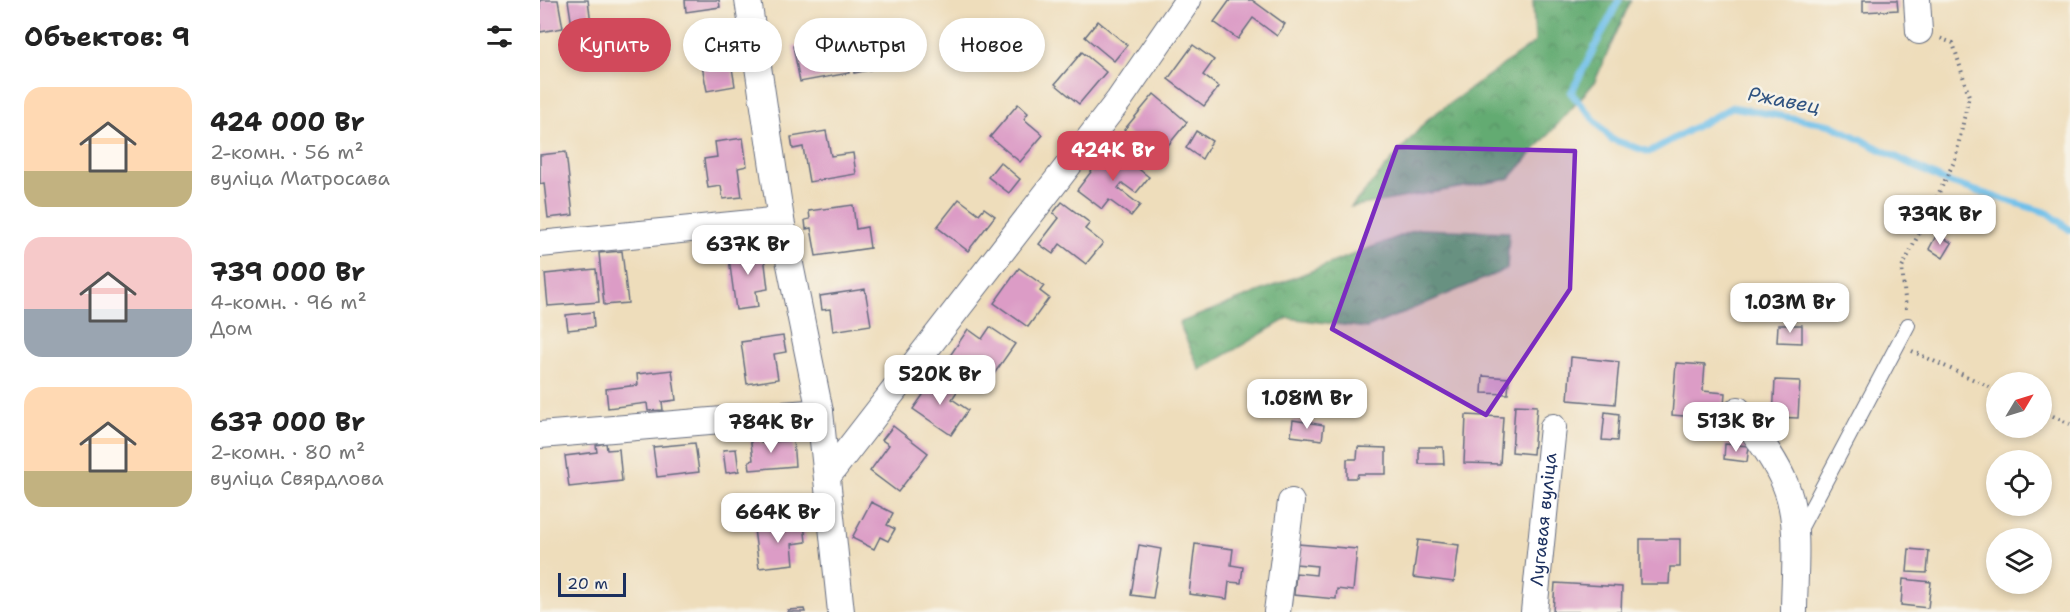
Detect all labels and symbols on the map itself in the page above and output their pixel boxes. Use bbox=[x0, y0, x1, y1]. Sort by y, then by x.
water label: Ржавец bbox=[1746, 80, 1822, 120]
pin: 424K Br bbox=[1058, 131, 1168, 182]
pin: 739K Br bbox=[1885, 195, 1995, 246]
pin: 637K Br bbox=[693, 225, 803, 276]
pin: 1.03M Br bbox=[1728, 283, 1852, 334]
pin: 520K Br bbox=[885, 355, 995, 406]
north arrow bbox=[1986, 372, 2052, 438]
pin: 1.08M Br bbox=[1245, 379, 1369, 430]
pin: 513K Br bbox=[1681, 402, 1791, 453]
pin: 784K Br bbox=[716, 403, 826, 454]
street label: Лугавая вуліца bbox=[1525, 452, 1562, 587]
pin: 664K Br bbox=[723, 493, 833, 544]
scale bar bbox=[558, 570, 626, 598]

